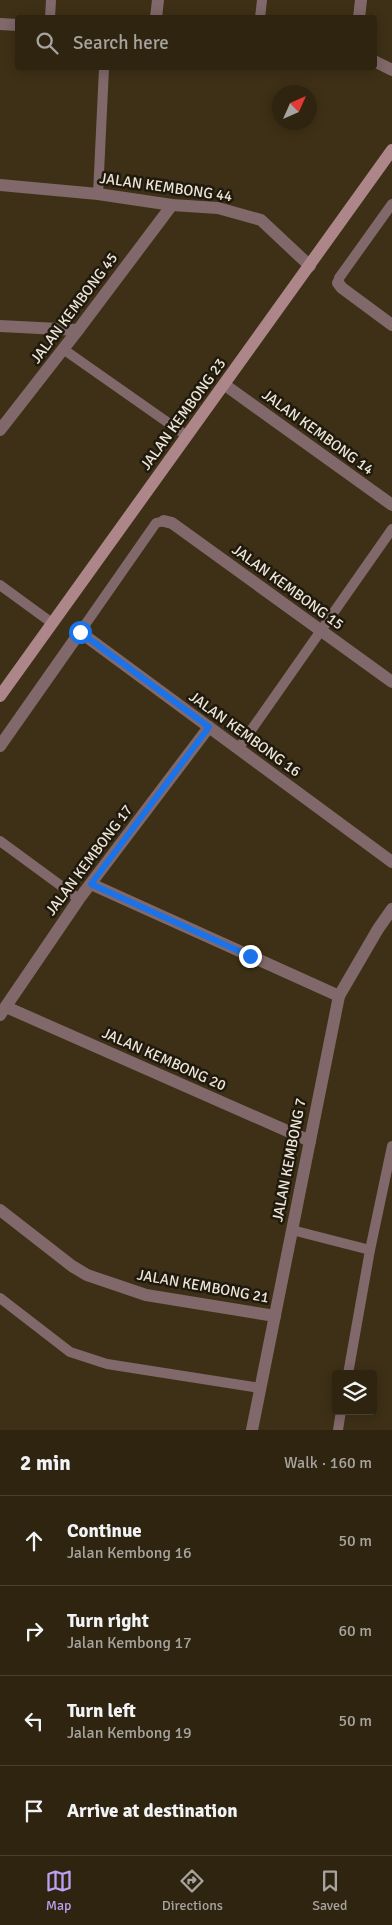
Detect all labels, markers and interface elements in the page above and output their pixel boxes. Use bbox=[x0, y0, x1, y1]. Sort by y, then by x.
search box bbox=[15, 15, 377, 70]
icon: search bbox=[33, 29, 61, 57]
text: Search here bbox=[73, 31, 169, 55]
north arrow bbox=[272, 85, 317, 130]
street label: JALAN KEMBONG 44 bbox=[99, 169, 233, 205]
street label: JALAN KEMBONG 45 bbox=[27, 249, 121, 367]
street label: JALAN KEMBONG 23 bbox=[136, 355, 230, 473]
street label: JALAN KEMBONG 14 bbox=[259, 385, 377, 479]
street label: JALAN KEMBONG 15 bbox=[229, 540, 347, 634]
route start bbox=[69, 621, 92, 644]
street label: JALAN KEMBONG 16 bbox=[186, 687, 304, 781]
street label: JALAN KEMBONG 17 bbox=[42, 801, 136, 919]
route end bbox=[239, 945, 262, 968]
street label: JALAN KEMBONG 20 bbox=[99, 1024, 229, 1094]
street label: JALAN KEMBONG 7 bbox=[268, 1097, 310, 1223]
street label: JALAN KEMBONG 21 bbox=[136, 1266, 270, 1306]
map controls bbox=[332, 1370, 377, 1415]
button: layers bbox=[332, 1370, 377, 1415]
text: 2 min bbox=[20, 1450, 71, 1476]
text: Walk · 160 m bbox=[284, 1453, 372, 1473]
text: Continue bbox=[67, 1519, 142, 1543]
icon: ahead bbox=[20, 1527, 48, 1555]
text: 50 m bbox=[338, 1531, 372, 1551]
text: Jalan Kembong 16 bbox=[67, 1543, 192, 1563]
text: Turn right bbox=[67, 1609, 149, 1633]
icon: right bbox=[20, 1617, 48, 1645]
text: 60 m bbox=[338, 1621, 372, 1641]
text: Jalan Kembong 17 bbox=[67, 1633, 192, 1653]
text: Turn left bbox=[67, 1699, 136, 1723]
icon: left bbox=[20, 1707, 48, 1735]
text: 50 m bbox=[338, 1711, 372, 1731]
text: Jalan Kembong 19 bbox=[67, 1723, 192, 1743]
icon: arrive bbox=[20, 1797, 48, 1825]
text: Arrive at destination bbox=[67, 1799, 238, 1823]
tab: Map bbox=[45, 1867, 73, 1914]
tab: Directions bbox=[162, 1867, 223, 1914]
tab: Saved bbox=[312, 1867, 347, 1914]

